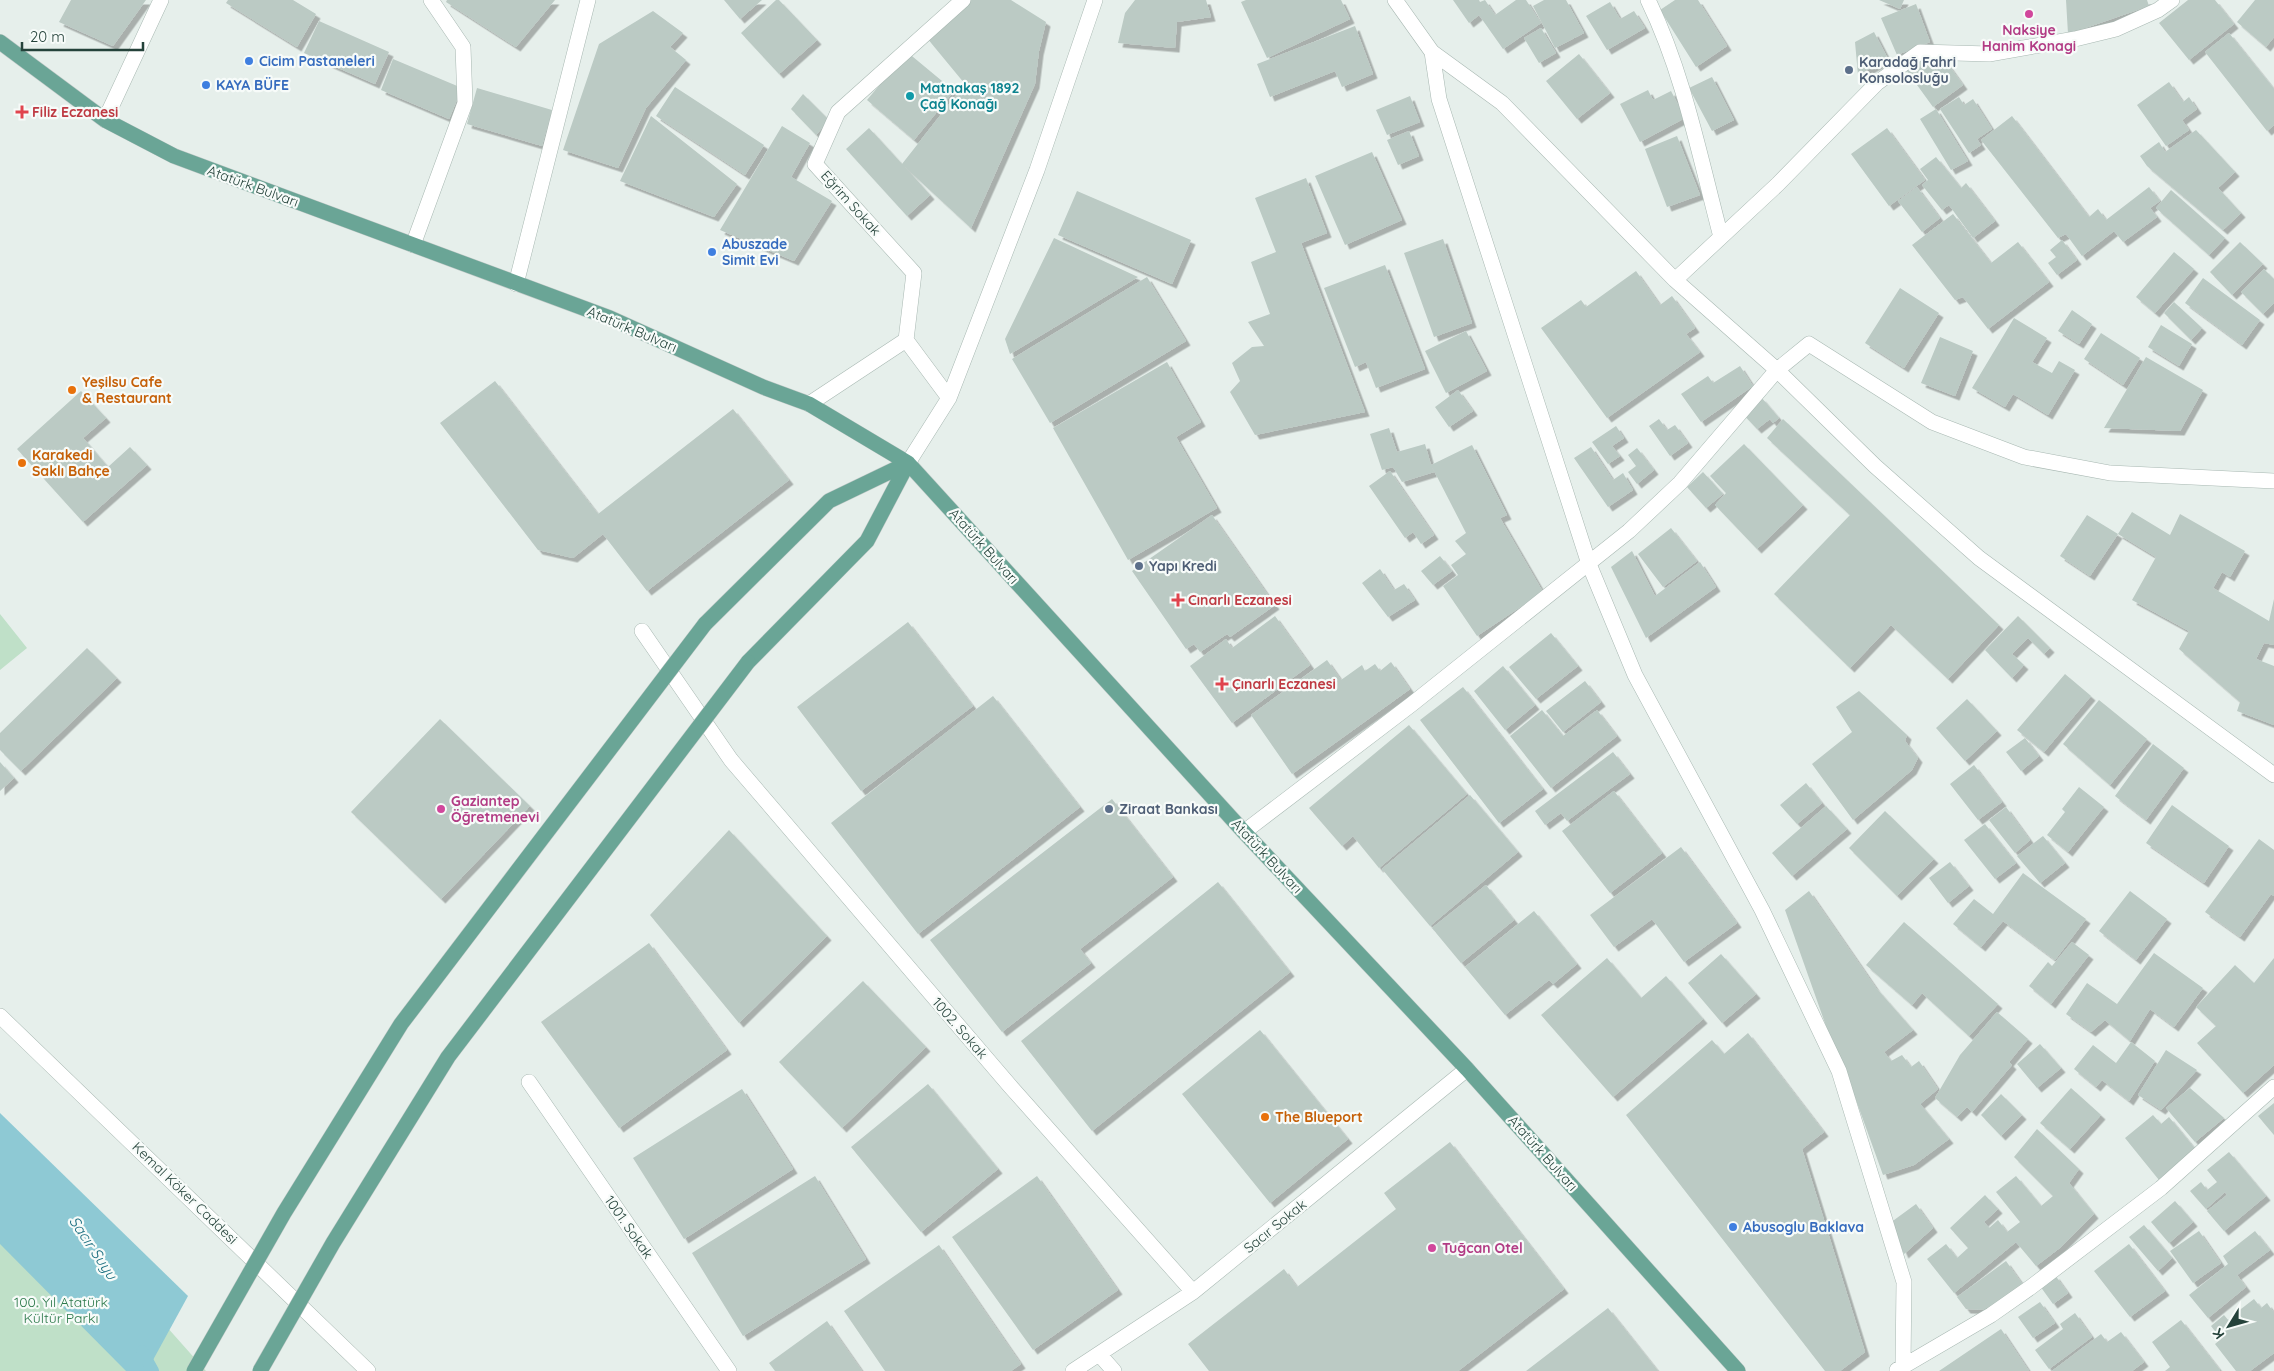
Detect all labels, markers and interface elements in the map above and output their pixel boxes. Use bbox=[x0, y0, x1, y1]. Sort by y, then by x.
marker: Naksiye Hanim Konagi bbox=[2023, 8, 2035, 20]
scale bar bbox=[22, 20, 144, 52]
place label: Naksiye Hanim Konagi bbox=[1982, 21, 2076, 55]
text: 20 m bbox=[30, 27, 65, 46]
place label: Cicim Pastaneleri bbox=[259, 52, 375, 70]
place label: Karadağ Fahri Konsolosluğu bbox=[1859, 53, 1956, 87]
marker: Cicim Pastaneleri bbox=[243, 55, 255, 67]
marker: Karadağ Fahri Konsolosluğu bbox=[1843, 64, 1855, 76]
place label: KAYA BÜFE bbox=[216, 76, 289, 94]
marker: KAYA BÜFE bbox=[200, 79, 212, 91]
place label: Matnakaş 1892 Çağ Konağı bbox=[920, 79, 1020, 113]
marker: Matnakaş 1892 Çağ Konağı bbox=[904, 90, 916, 102]
place label: Filiz Eczanesi bbox=[32, 103, 118, 121]
marker: Filiz Eczanesi bbox=[16, 106, 28, 118]
street label: Atatürk Bulvarı bbox=[205, 161, 301, 211]
street label: Eğrim Sokak bbox=[817, 167, 885, 239]
place label: Abuszade Simit Evi bbox=[722, 235, 787, 269]
marker: Abuszade Simit Evi bbox=[706, 246, 718, 258]
street label: Atatürk Bulvarı bbox=[584, 302, 680, 356]
place label: Yeşilsu Cafe & Restaurant bbox=[82, 373, 172, 407]
marker: Yeşilsu Cafe & Restaurant bbox=[66, 384, 78, 396]
place label: Karakedi Saklı Bahçe bbox=[32, 446, 110, 480]
marker: Karakedi Saklı Bahçe bbox=[16, 457, 28, 469]
street label: Atatürk Bulvarı bbox=[945, 504, 1023, 588]
place label: Yapı Kredi bbox=[1149, 557, 1217, 575]
marker: Yapı Kredi bbox=[1133, 560, 1145, 572]
place label: Cınarlı Eczanesi bbox=[1188, 591, 1292, 609]
marker: Cınarlı Eczanesi bbox=[1172, 594, 1184, 606]
place label: Çınarlı Eczanesi bbox=[1232, 675, 1336, 693]
marker: Çınarlı Eczanesi bbox=[1216, 678, 1228, 690]
place label: Gaziantep Öğretmenevi bbox=[451, 792, 539, 826]
place label: Ziraat Bankası bbox=[1119, 800, 1218, 818]
marker: Gaziantep Öğretmenevi bbox=[435, 803, 447, 815]
marker: Ziraat Bankası bbox=[1103, 803, 1115, 815]
street label: Atatürk Bulvarı bbox=[1228, 815, 1306, 897]
street label: 1002. Sokak bbox=[928, 994, 992, 1062]
place label: The Blueport bbox=[1275, 1108, 1363, 1126]
marker: The Blueport bbox=[1259, 1111, 1271, 1123]
street label: Atatürk Bulvarı bbox=[1504, 1111, 1582, 1195]
street label: Kemal Köker Caddesi bbox=[129, 1138, 241, 1248]
street label: 1001. Sokak bbox=[601, 1192, 657, 1262]
street label: Sacır Sokak bbox=[1240, 1195, 1310, 1257]
water label: Sacır Suyu bbox=[65, 1212, 122, 1284]
place label: Abusoglu Baklava bbox=[1743, 1218, 1864, 1236]
marker: Abusoglu Baklava bbox=[1727, 1221, 1739, 1233]
place label: Tuğcan Otel bbox=[1442, 1239, 1523, 1257]
marker: Tuğcan Otel bbox=[1426, 1242, 1438, 1254]
park label: 100. Yıl Atatürk Kültür Parkı bbox=[14, 1293, 108, 1327]
north arrow bbox=[2204, 1301, 2254, 1351]
text: K bbox=[2209, 1325, 2229, 1343]

